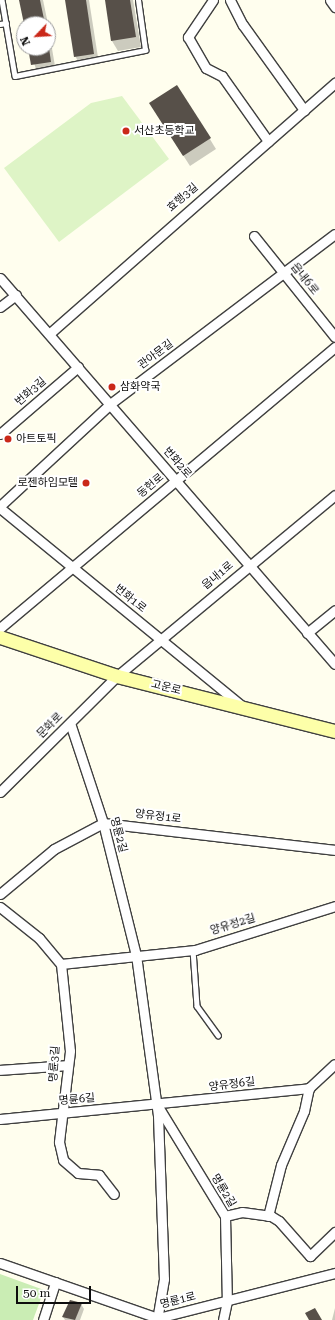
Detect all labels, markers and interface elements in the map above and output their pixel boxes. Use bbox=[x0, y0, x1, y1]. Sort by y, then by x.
north arrow bbox=[16, 16, 56, 56]
text: N bbox=[18, 34, 33, 47]
place label: 서산초등학교 bbox=[134, 124, 195, 138]
marker: 서산초등학교 bbox=[121, 126, 131, 136]
street label: 효행3길 bbox=[165, 181, 201, 215]
street label: 읍내6로 bbox=[287, 261, 321, 297]
street label: 관아문길 bbox=[136, 338, 176, 372]
street label: 번화3길 bbox=[13, 375, 49, 409]
place label: 삼화약국 bbox=[120, 380, 160, 394]
marker: 삼화약국 bbox=[107, 382, 117, 392]
place label: 아트토픽 bbox=[16, 432, 56, 446]
marker: 아트토픽 bbox=[3, 434, 13, 444]
street label: 번화2로 bbox=[160, 445, 194, 481]
street label: 동헌로 bbox=[135, 471, 167, 501]
place label: 로젠하임모텔 bbox=[17, 476, 78, 490]
marker: 로젠하임모텔 bbox=[81, 478, 91, 488]
street label: 읍내1로 bbox=[200, 559, 236, 593]
street label: 번화1로 bbox=[112, 582, 148, 616]
street label: 고운로 bbox=[150, 678, 182, 698]
street label: 문화로 bbox=[35, 711, 65, 741]
street label: 양유정1로 bbox=[134, 808, 182, 826]
street label: 명륜2길 bbox=[107, 816, 129, 854]
street label: 양유정2길 bbox=[209, 912, 257, 938]
street label: 명륜3길 bbox=[47, 1045, 63, 1083]
street label: 양유정6길 bbox=[208, 1076, 256, 1094]
street label: 명륜6길 bbox=[58, 1092, 96, 1108]
street label: 명륜2길 bbox=[208, 1172, 238, 1210]
scale bar bbox=[18, 1278, 93, 1304]
text: 50 m bbox=[23, 1286, 50, 1300]
street label: 명륜1로 bbox=[159, 1290, 197, 1312]

